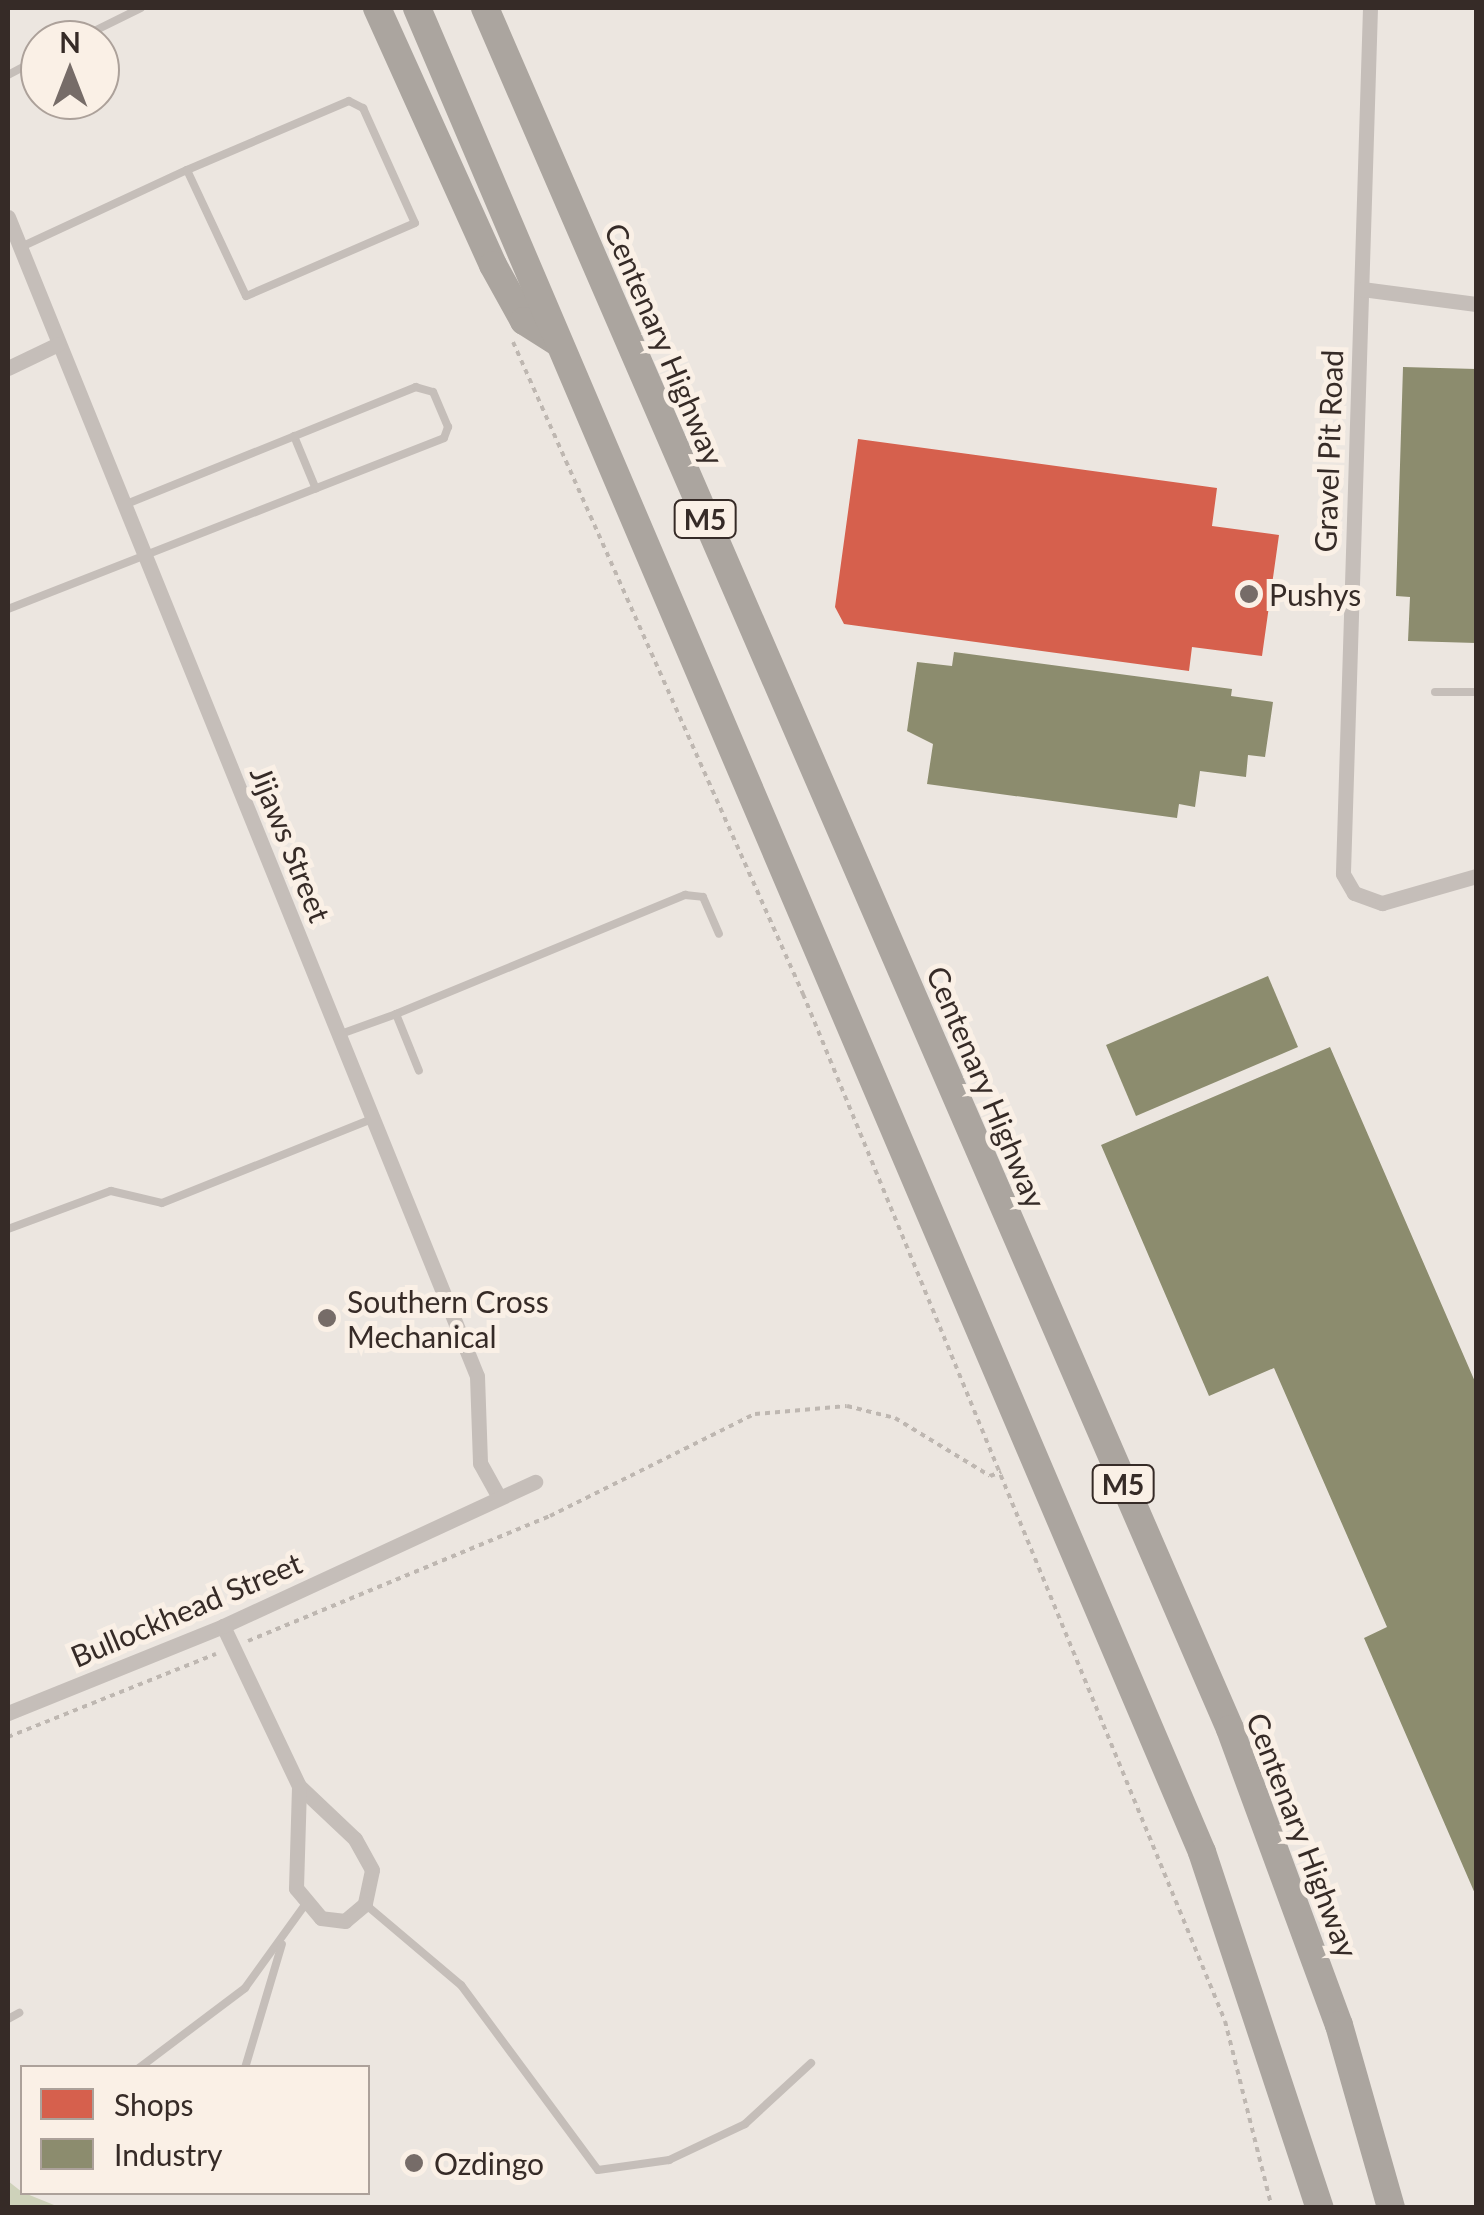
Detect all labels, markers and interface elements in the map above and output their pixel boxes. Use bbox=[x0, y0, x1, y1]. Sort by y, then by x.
north arrow bbox=[20, 20, 120, 120]
text: N bbox=[59, 25, 81, 59]
street label: Centenary Highway bbox=[598, 217, 732, 471]
street label: Gravel Pit Road bbox=[1306, 349, 1350, 553]
road number: M5 bbox=[672, 496, 738, 542]
place label: Pushys bbox=[1269, 576, 1361, 612]
marker: Pushys bbox=[1238, 583, 1260, 605]
street label: Jijaws Street bbox=[243, 761, 339, 927]
street label: Centenary Highway bbox=[920, 960, 1054, 1214]
place label: Southern Cross Mechanical bbox=[347, 1283, 549, 1354]
marker: Southern Cross Mechanical bbox=[316, 1307, 338, 1329]
road number: M5 bbox=[1090, 1461, 1156, 1507]
street label: Bullockhead Street bbox=[65, 1544, 307, 1674]
street label: Centenary Highway bbox=[1240, 1707, 1366, 1963]
legend bbox=[20, 2065, 370, 2195]
text: Shops bbox=[114, 2086, 194, 2122]
text: Industry bbox=[114, 2136, 223, 2172]
place label: Ozdingo bbox=[434, 2145, 544, 2181]
marker: Ozdingo bbox=[403, 2152, 425, 2174]

